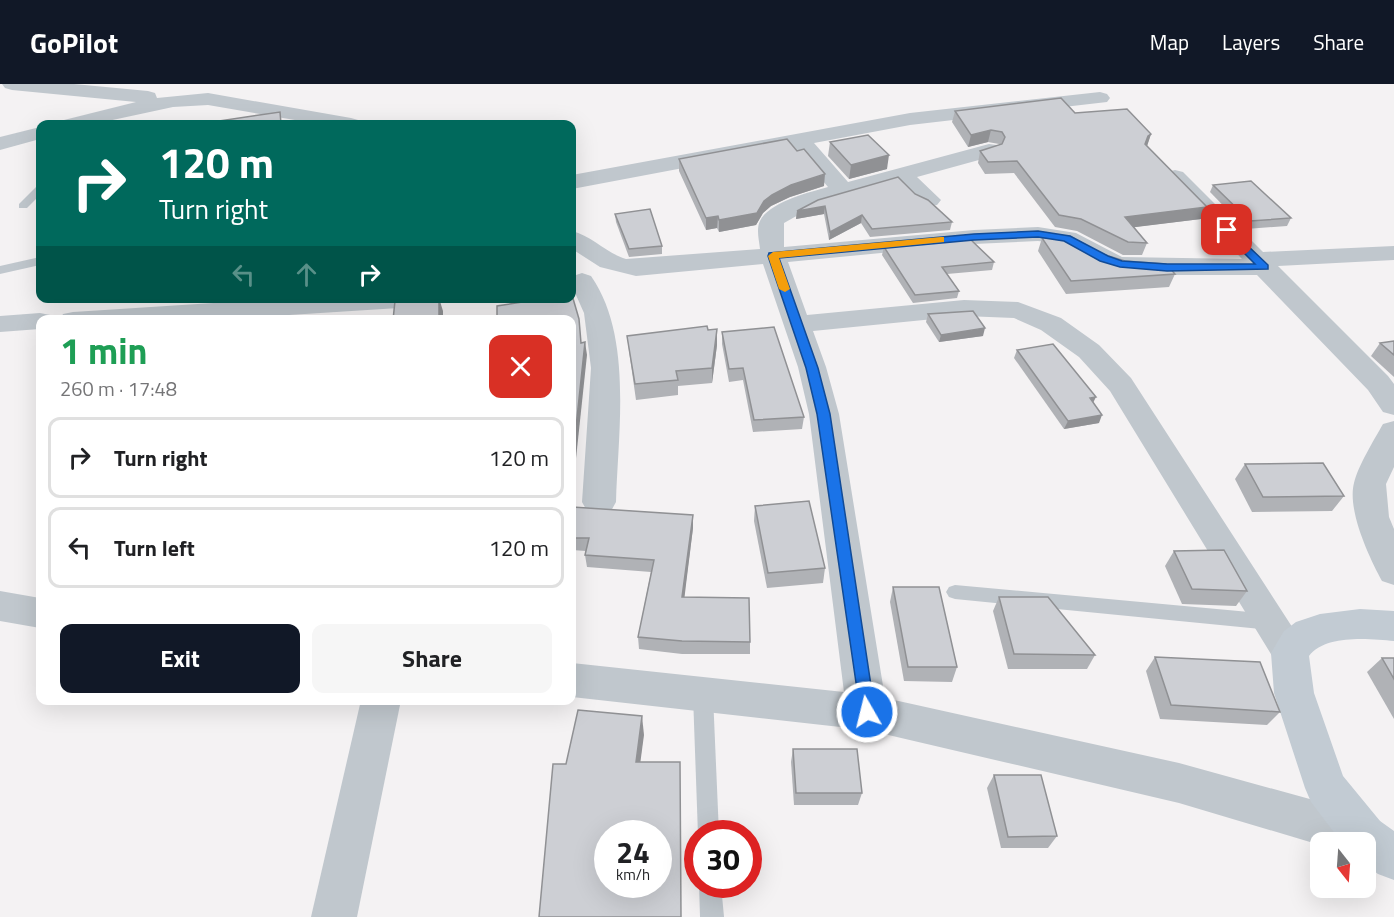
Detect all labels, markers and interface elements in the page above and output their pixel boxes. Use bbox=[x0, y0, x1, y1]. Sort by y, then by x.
text: GoPilot bbox=[30, 21, 118, 64]
text: Map bbox=[1150, 26, 1189, 58]
text: Layers bbox=[1222, 26, 1280, 58]
text: Share bbox=[1313, 26, 1364, 58]
text: 120 m bbox=[159, 130, 274, 194]
icon: right bbox=[60, 144, 138, 222]
text: Turn right bbox=[159, 188, 268, 229]
pin bbox=[1201, 204, 1252, 255]
icon: arrive bbox=[1210, 213, 1243, 246]
icon: left bbox=[227, 258, 260, 291]
icon: ahead bbox=[290, 258, 323, 291]
icon: right bbox=[353, 258, 386, 291]
text: 1 min bbox=[60, 323, 147, 378]
button: close bbox=[489, 335, 552, 398]
text: 260 m · 17:48 bbox=[60, 373, 177, 404]
icon: right bbox=[63, 441, 96, 474]
text: Turn right bbox=[114, 441, 208, 475]
text: 120 m bbox=[489, 441, 549, 475]
icon: left bbox=[63, 531, 96, 564]
text: Turn left bbox=[114, 531, 195, 565]
text: 120 m bbox=[489, 531, 549, 565]
button: Exit bbox=[60, 624, 300, 693]
button: Share bbox=[312, 624, 552, 693]
position arrow bbox=[835, 680, 899, 744]
speed limit sign: 30 bbox=[684, 820, 762, 898]
text: 24 bbox=[616, 829, 650, 875]
north arrow bbox=[1310, 832, 1376, 898]
map controls bbox=[1310, 832, 1376, 898]
text: km/h bbox=[616, 863, 650, 886]

